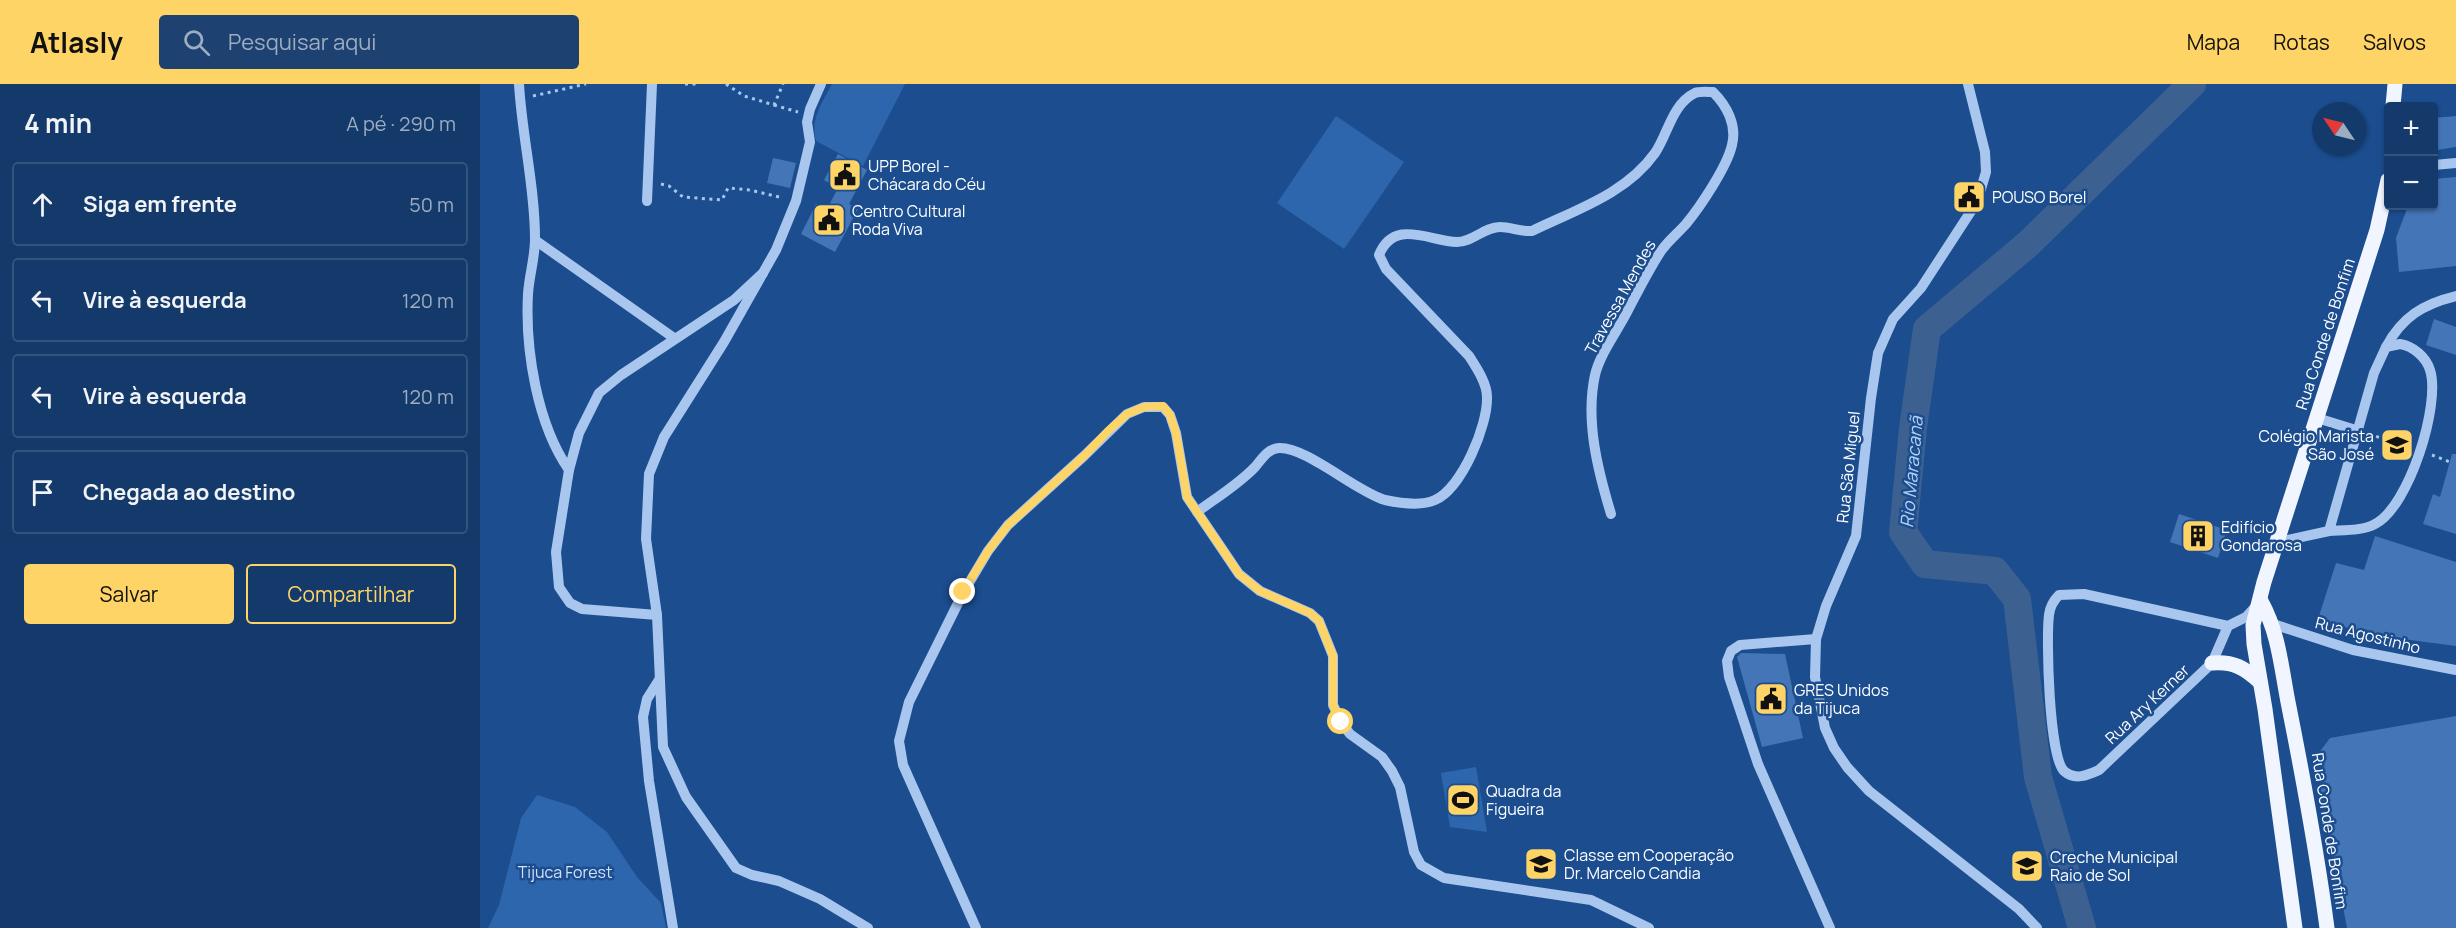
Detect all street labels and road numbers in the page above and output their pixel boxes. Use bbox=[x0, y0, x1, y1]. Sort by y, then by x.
street label: Travessa Mendes bbox=[1579, 236, 1661, 358]
street label: Rua Conde de Bonfim bbox=[2290, 255, 2360, 413]
street label: Rua São Miguel bbox=[1831, 410, 1865, 524]
street label: Rua Agostinho bbox=[2313, 611, 2423, 659]
street label: Rua Ary Kerner bbox=[2100, 659, 2194, 749]
street label: Rua Conde de Bonfim bbox=[2307, 751, 2353, 911]

